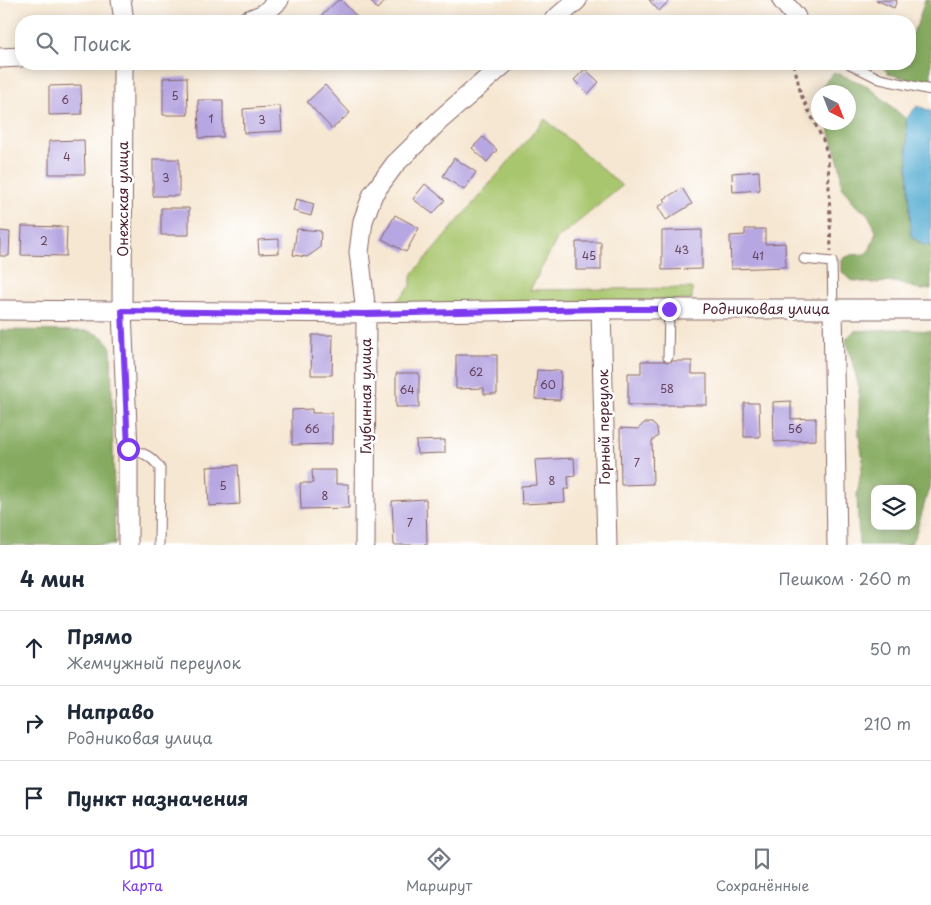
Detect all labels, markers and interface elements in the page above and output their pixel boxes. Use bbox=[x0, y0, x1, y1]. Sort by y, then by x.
search box bbox=[15, 15, 916, 70]
icon: search bbox=[33, 29, 61, 57]
text: Поиск bbox=[73, 29, 131, 57]
north arrow bbox=[811, 85, 856, 130]
house number: 5 bbox=[171, 87, 179, 104]
house number: 6 bbox=[61, 91, 69, 108]
house number: 1 bbox=[209, 110, 214, 127]
house number: 3 bbox=[258, 111, 266, 128]
street label: Онежская улица bbox=[112, 141, 133, 257]
house number: 4 bbox=[63, 148, 71, 165]
house number: 3 bbox=[162, 169, 170, 186]
house number: 2 bbox=[40, 232, 48, 249]
house number: 43 bbox=[675, 241, 689, 258]
house number: 45 bbox=[582, 247, 596, 264]
house number: 41 bbox=[752, 247, 764, 264]
route end bbox=[658, 298, 681, 321]
street label: Родниковая улица bbox=[702, 298, 830, 319]
street label: Глубинная улица bbox=[355, 338, 376, 454]
house number: 62 bbox=[469, 363, 483, 380]
street label: Горный переулок bbox=[592, 368, 615, 485]
house number: 60 bbox=[540, 376, 556, 393]
house number: 58 bbox=[660, 380, 674, 397]
house number: 64 bbox=[400, 381, 414, 398]
house number: 66 bbox=[304, 420, 320, 437]
house number: 56 bbox=[788, 420, 803, 437]
route start bbox=[117, 438, 140, 461]
house number: 7 bbox=[634, 454, 640, 471]
house number: 8 bbox=[549, 472, 556, 489]
house number: 5 bbox=[219, 477, 227, 494]
map controls bbox=[871, 485, 916, 530]
button: layers bbox=[871, 485, 916, 530]
house number: 8 bbox=[322, 487, 329, 504]
house number: 7 bbox=[407, 514, 413, 531]
text: 4 мин bbox=[20, 562, 85, 594]
text: Пешком · 260 m bbox=[778, 566, 911, 590]
text: Прямо bbox=[67, 622, 132, 650]
icon: ahead bbox=[20, 634, 48, 662]
text: 50 m bbox=[870, 636, 911, 660]
text: Жемчужный переулок bbox=[67, 650, 241, 674]
text: Направо bbox=[67, 697, 154, 725]
icon: right bbox=[20, 709, 48, 737]
text: 210 m bbox=[863, 711, 911, 735]
text: Родниковая улица bbox=[67, 725, 212, 749]
icon: arrive bbox=[20, 784, 48, 812]
text: Пункт назначения bbox=[67, 784, 248, 812]
tab: Карта bbox=[122, 845, 163, 896]
tab: Маршрут bbox=[406, 845, 472, 896]
tab: Сохранённые bbox=[716, 845, 809, 896]

